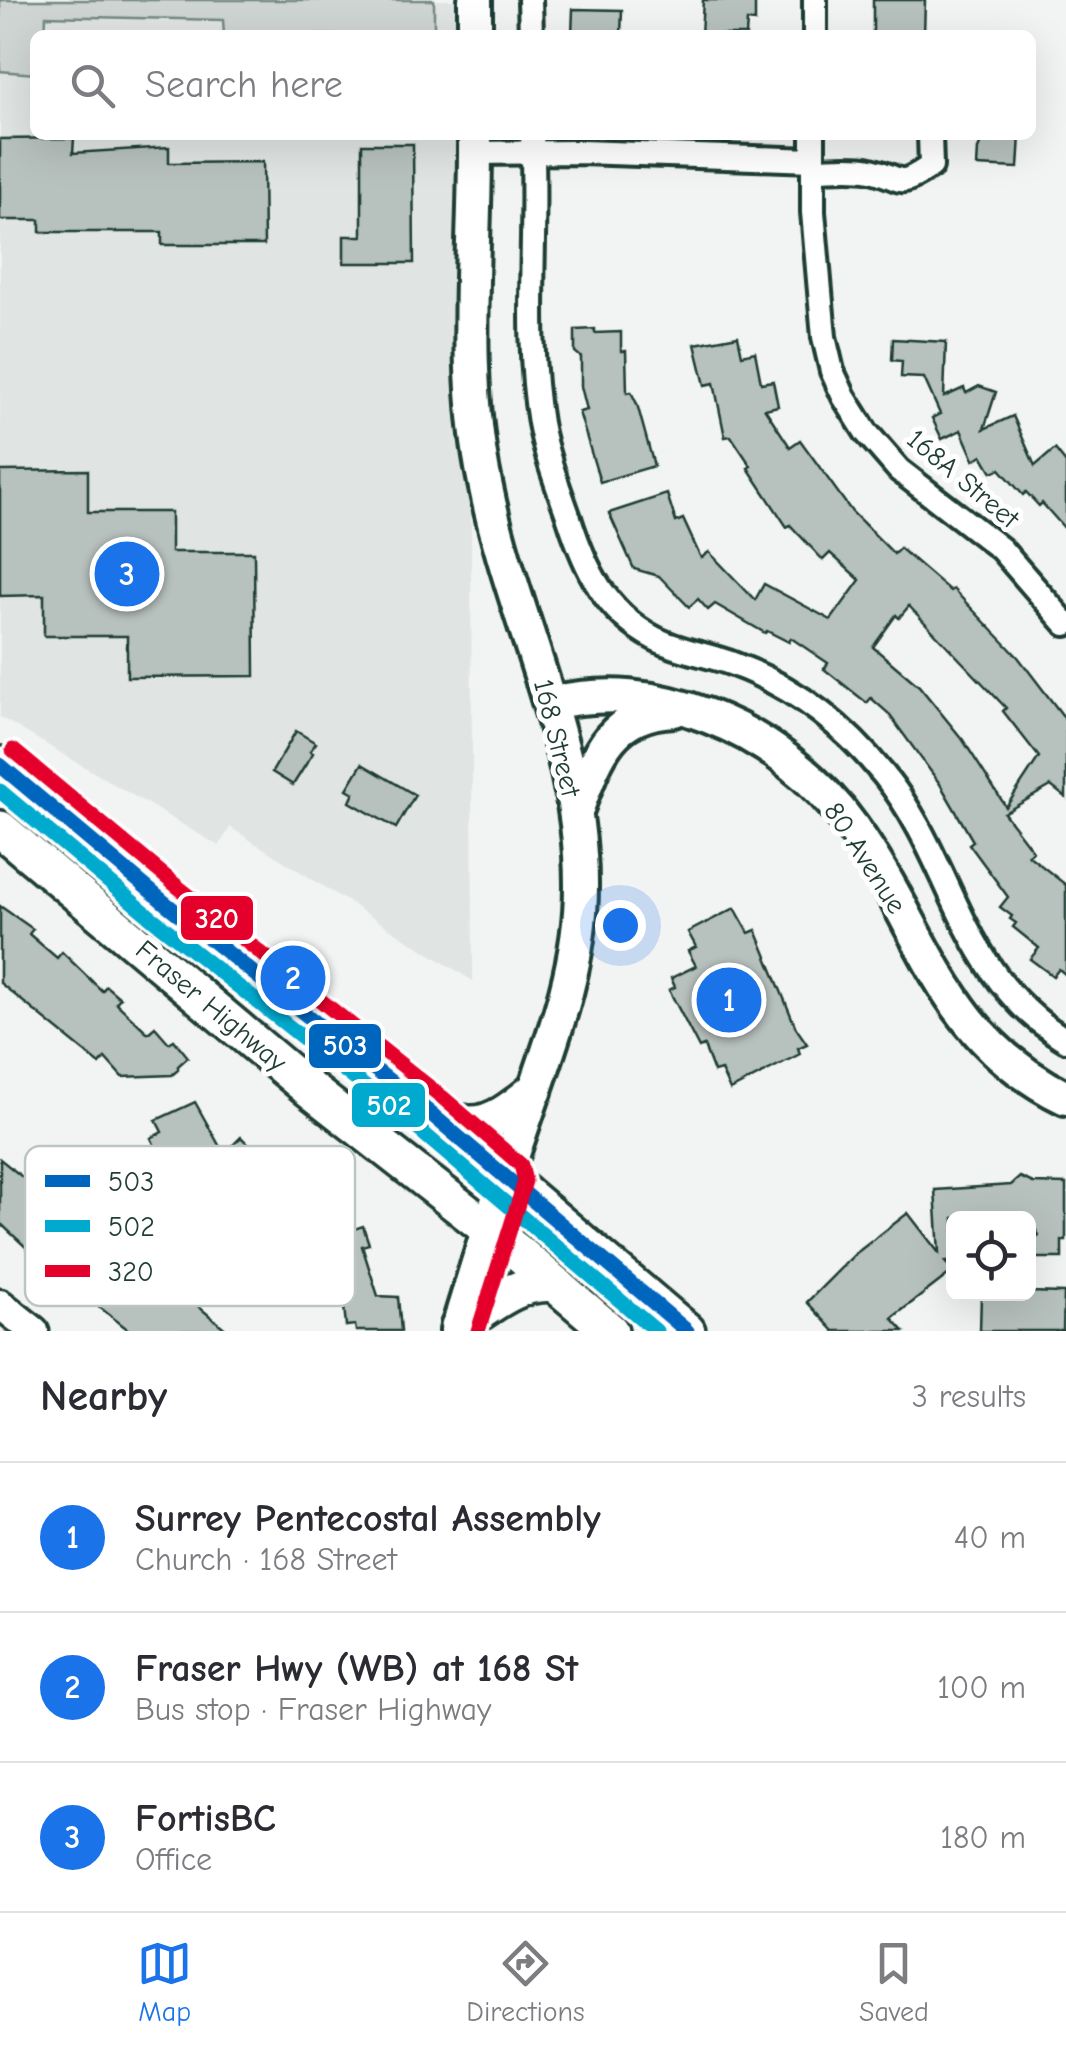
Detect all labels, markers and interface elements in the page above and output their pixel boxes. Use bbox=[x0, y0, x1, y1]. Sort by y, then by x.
search box bbox=[30, 30, 1036, 140]
icon: search bbox=[65, 58, 120, 113]
text: Search here bbox=[145, 63, 343, 107]
street label: 168A Street bbox=[900, 423, 1026, 536]
pin: 3 bbox=[94, 536, 160, 612]
street label: 168 Street bbox=[527, 676, 587, 801]
street label: 80 Avenue bbox=[817, 796, 913, 920]
line badge: 320 bbox=[179, 894, 255, 942]
your location bbox=[595, 900, 646, 951]
text: 320 bbox=[195, 903, 239, 935]
street label: Fraser Highway bbox=[129, 934, 293, 1079]
pin: 2 bbox=[260, 940, 326, 1016]
pin: 1 bbox=[696, 962, 762, 1038]
line badge: 503 bbox=[307, 1022, 383, 1070]
text: 503 bbox=[323, 1030, 367, 1062]
line badge: 502 bbox=[350, 1081, 427, 1129]
text: 502 bbox=[367, 1090, 411, 1122]
legend bbox=[25, 1146, 355, 1306]
text: 503 bbox=[108, 1166, 154, 1198]
text: 502 bbox=[108, 1211, 155, 1243]
map controls bbox=[946, 1211, 1036, 1301]
button: locate bbox=[946, 1211, 1036, 1301]
text: 320 bbox=[108, 1256, 154, 1288]
text: Nearby bbox=[40, 1372, 167, 1421]
text: 3 results bbox=[912, 1378, 1026, 1415]
text: Surrey Pentecostal Assembly bbox=[135, 1497, 601, 1541]
text: 1 bbox=[66, 1519, 79, 1556]
text: 40 m bbox=[954, 1519, 1026, 1556]
text: Church · 168 Street bbox=[135, 1541, 397, 1578]
text: Fraser Hwy (WB) at 168 St bbox=[135, 1647, 578, 1691]
text: 2 bbox=[65, 1669, 80, 1706]
text: 100 m bbox=[937, 1669, 1026, 1706]
text: Bus stop · Fraser Highway bbox=[135, 1691, 491, 1728]
text: FortisBC bbox=[135, 1797, 276, 1841]
text: 3 bbox=[65, 1819, 80, 1856]
text: 180 m bbox=[940, 1819, 1026, 1856]
text: Office bbox=[135, 1841, 212, 1878]
tab: Map bbox=[137, 1936, 192, 2028]
tab: Directions bbox=[466, 1936, 585, 2028]
tab: Saved bbox=[859, 1936, 929, 2028]

